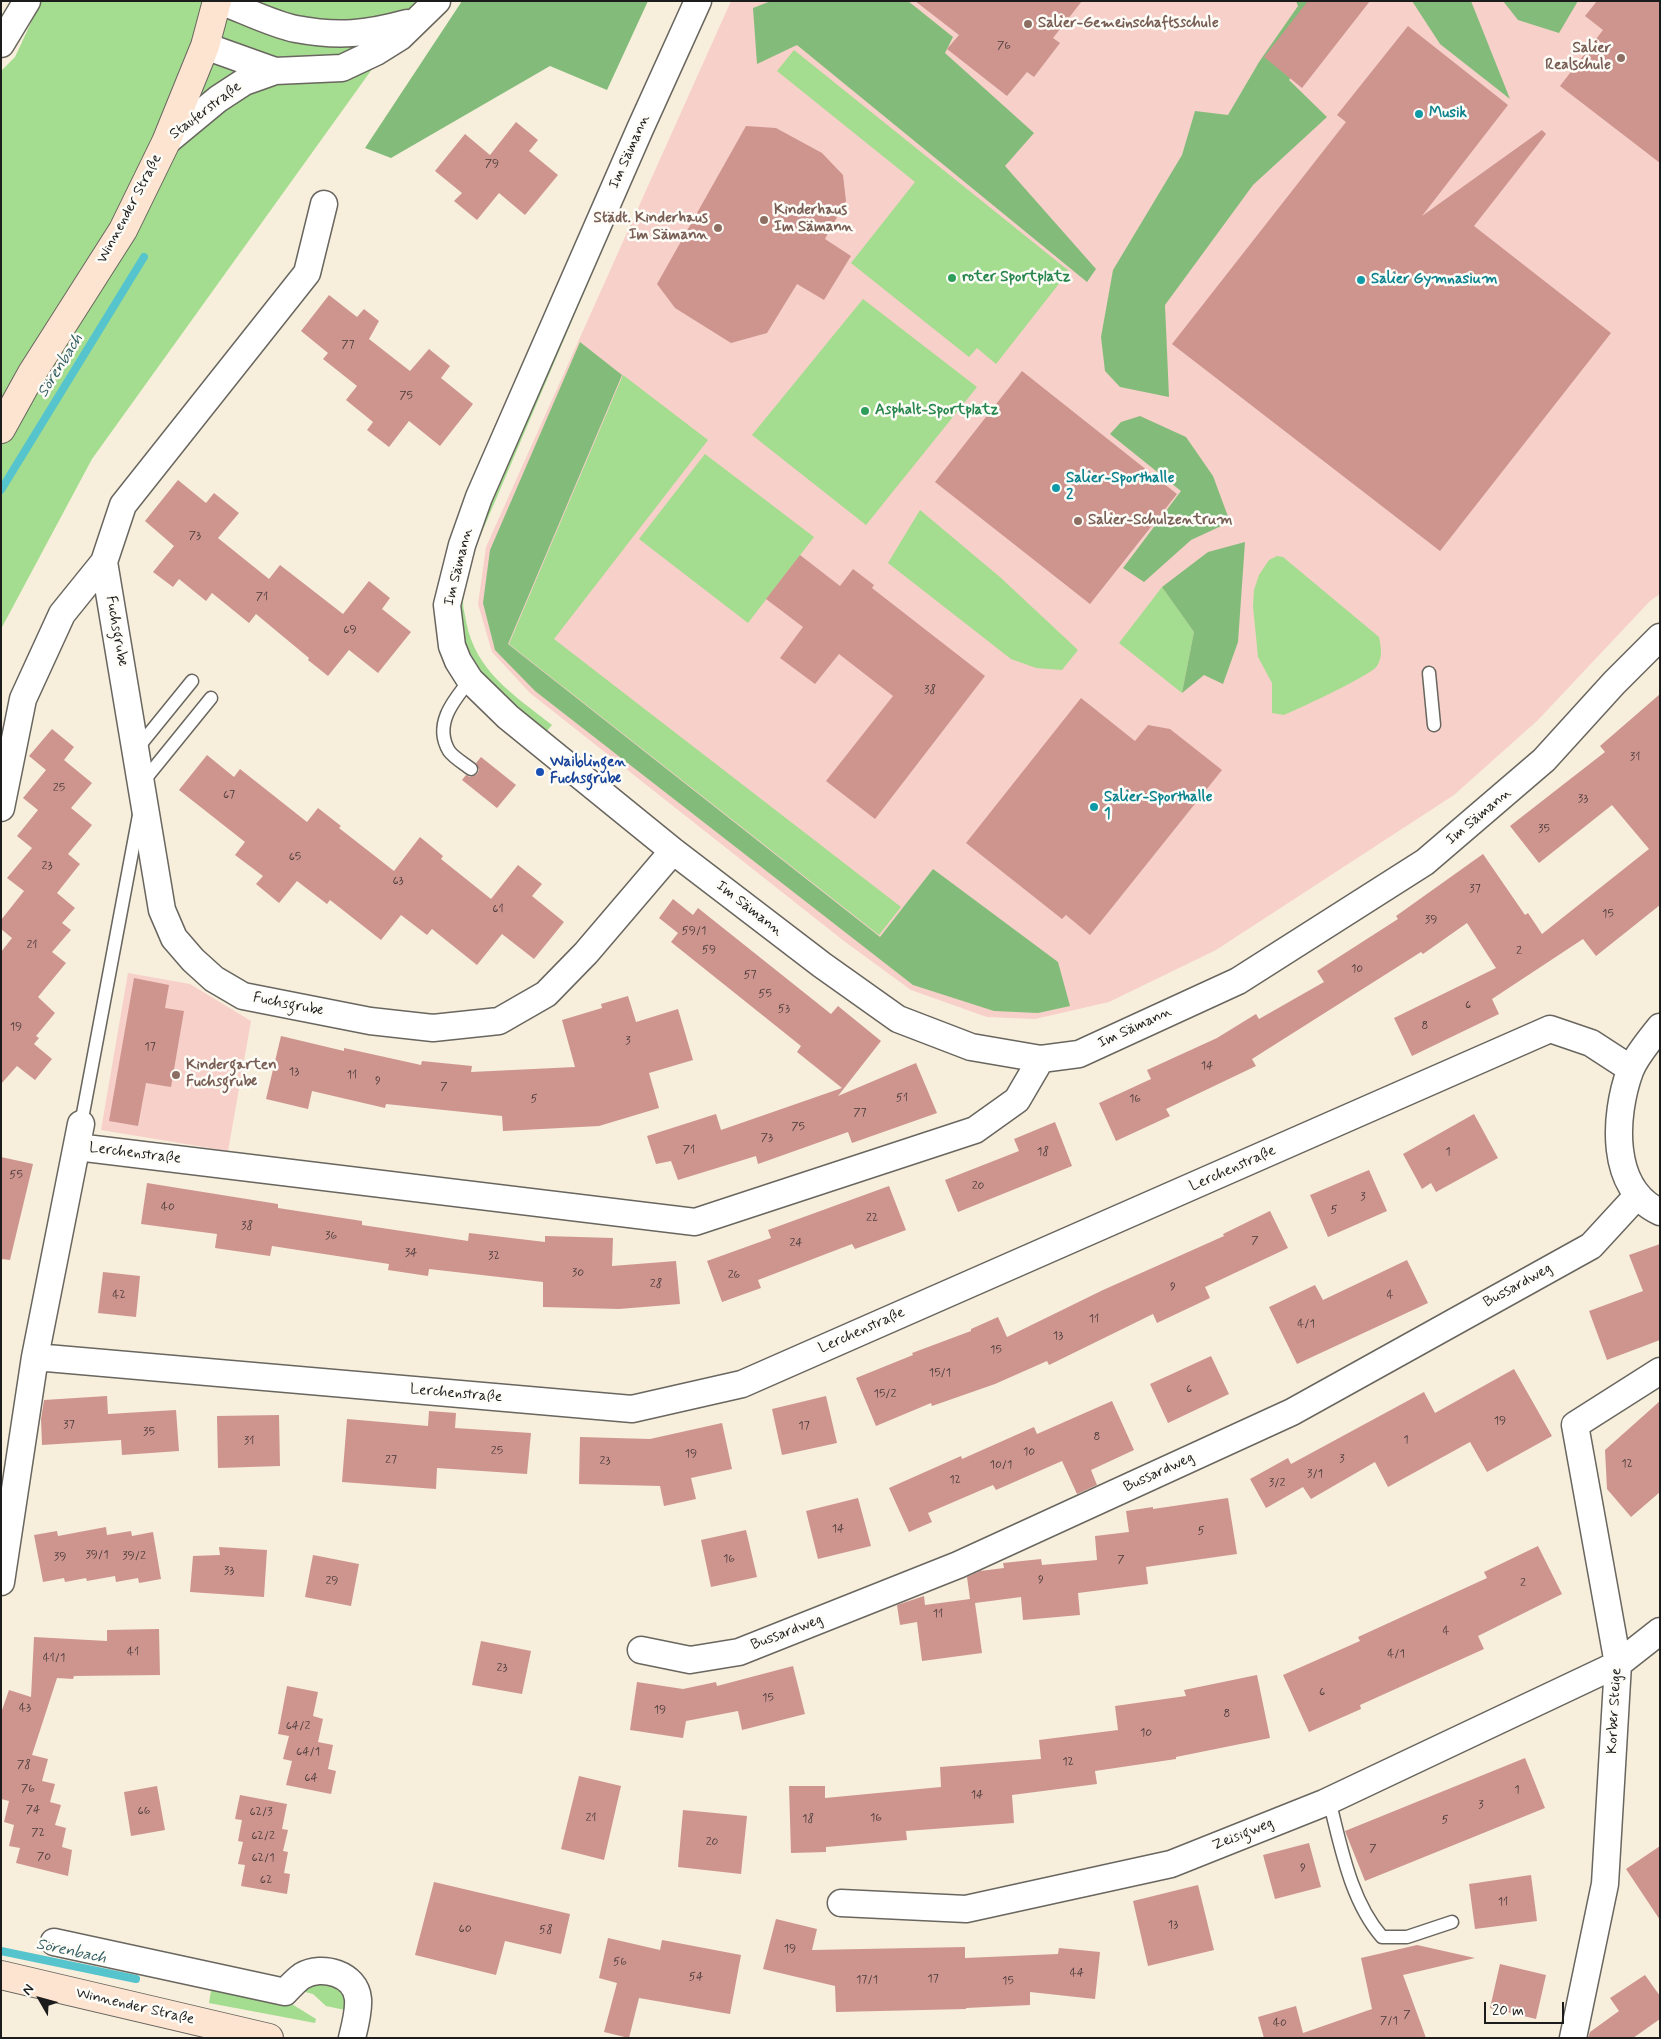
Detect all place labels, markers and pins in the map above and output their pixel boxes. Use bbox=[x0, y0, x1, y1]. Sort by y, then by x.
place label: Salier-Gemeinschaftsschule bbox=[1038, 15, 1219, 33]
marker: Salier-Gemeinschaftsschule bbox=[1022, 18, 1034, 30]
place label: Salier Realschule bbox=[1545, 40, 1611, 75]
marker: Salier Realschule bbox=[1615, 52, 1627, 64]
place label: Musik bbox=[1429, 105, 1467, 123]
marker: Musik bbox=[1413, 108, 1425, 120]
place label: Kinderhaus Im Sämann bbox=[774, 202, 853, 237]
place label: Städt. Kinderhaus Im Sämann bbox=[594, 210, 708, 245]
marker: Kinderhaus Im Sämann bbox=[758, 214, 770, 226]
marker: Städt. Kinderhaus Im Sämann bbox=[712, 222, 724, 234]
place label: roter Sportplatz bbox=[962, 269, 1071, 287]
place label: Salier Gymnasium bbox=[1371, 271, 1497, 289]
marker: roter Sportplatz bbox=[946, 272, 958, 284]
marker: Salier Gymnasium bbox=[1355, 274, 1367, 286]
place label: Asphalt-Sportplatz bbox=[875, 402, 999, 420]
marker: Asphalt-Sportplatz bbox=[859, 405, 871, 417]
place label: Salier-Sporthalle 2 bbox=[1066, 470, 1174, 505]
marker: Salier-Sporthalle 2 bbox=[1050, 482, 1062, 494]
place label: Salier-Schulzentrum bbox=[1088, 512, 1233, 530]
marker: Salier-Schulzentrum bbox=[1072, 515, 1084, 527]
place label: Waiblingen Fuchsgrube bbox=[550, 754, 626, 789]
marker: Waiblingen Fuchsgrube bbox=[534, 766, 546, 778]
place label: Salier-Sporthalle 1 bbox=[1104, 789, 1212, 824]
marker: Salier-Sporthalle 1 bbox=[1088, 801, 1100, 813]
place label: Kindergarten Fuchsgrube bbox=[186, 1057, 277, 1092]
marker: Kindergarten Fuchsgrube bbox=[170, 1069, 182, 1081]

